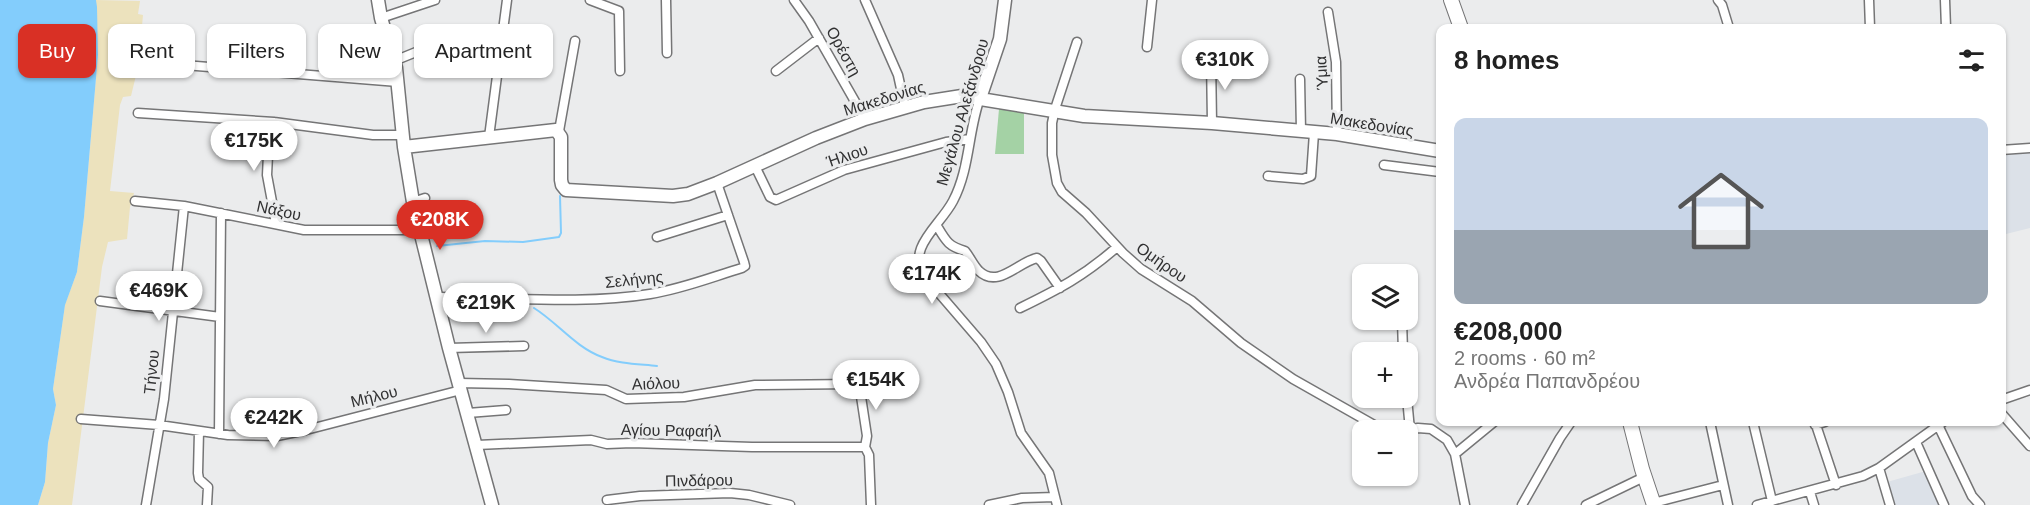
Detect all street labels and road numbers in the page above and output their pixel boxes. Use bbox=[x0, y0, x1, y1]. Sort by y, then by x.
street label: Ορέστη bbox=[823, 24, 864, 79]
street label: Μεγάλου Αλεξάνδρου bbox=[933, 37, 993, 188]
street label: Ύμια bbox=[1312, 55, 1331, 91]
street label: Μακεδονίας bbox=[841, 78, 927, 119]
street label: Μακεδονίας bbox=[1329, 110, 1415, 140]
street label: Ήλιου bbox=[823, 140, 870, 171]
street label: Νάξου bbox=[255, 197, 303, 224]
street label: Ομήρου bbox=[1133, 239, 1190, 286]
street label: Σελήνης bbox=[604, 268, 664, 291]
street label: Τήνου bbox=[141, 349, 162, 395]
street label: Αιόλου bbox=[632, 374, 680, 393]
street label: Μήλου bbox=[349, 382, 399, 410]
street label: Αγίου Ραφαήλ bbox=[621, 421, 721, 440]
street label: Πινδάρου bbox=[665, 471, 733, 490]

